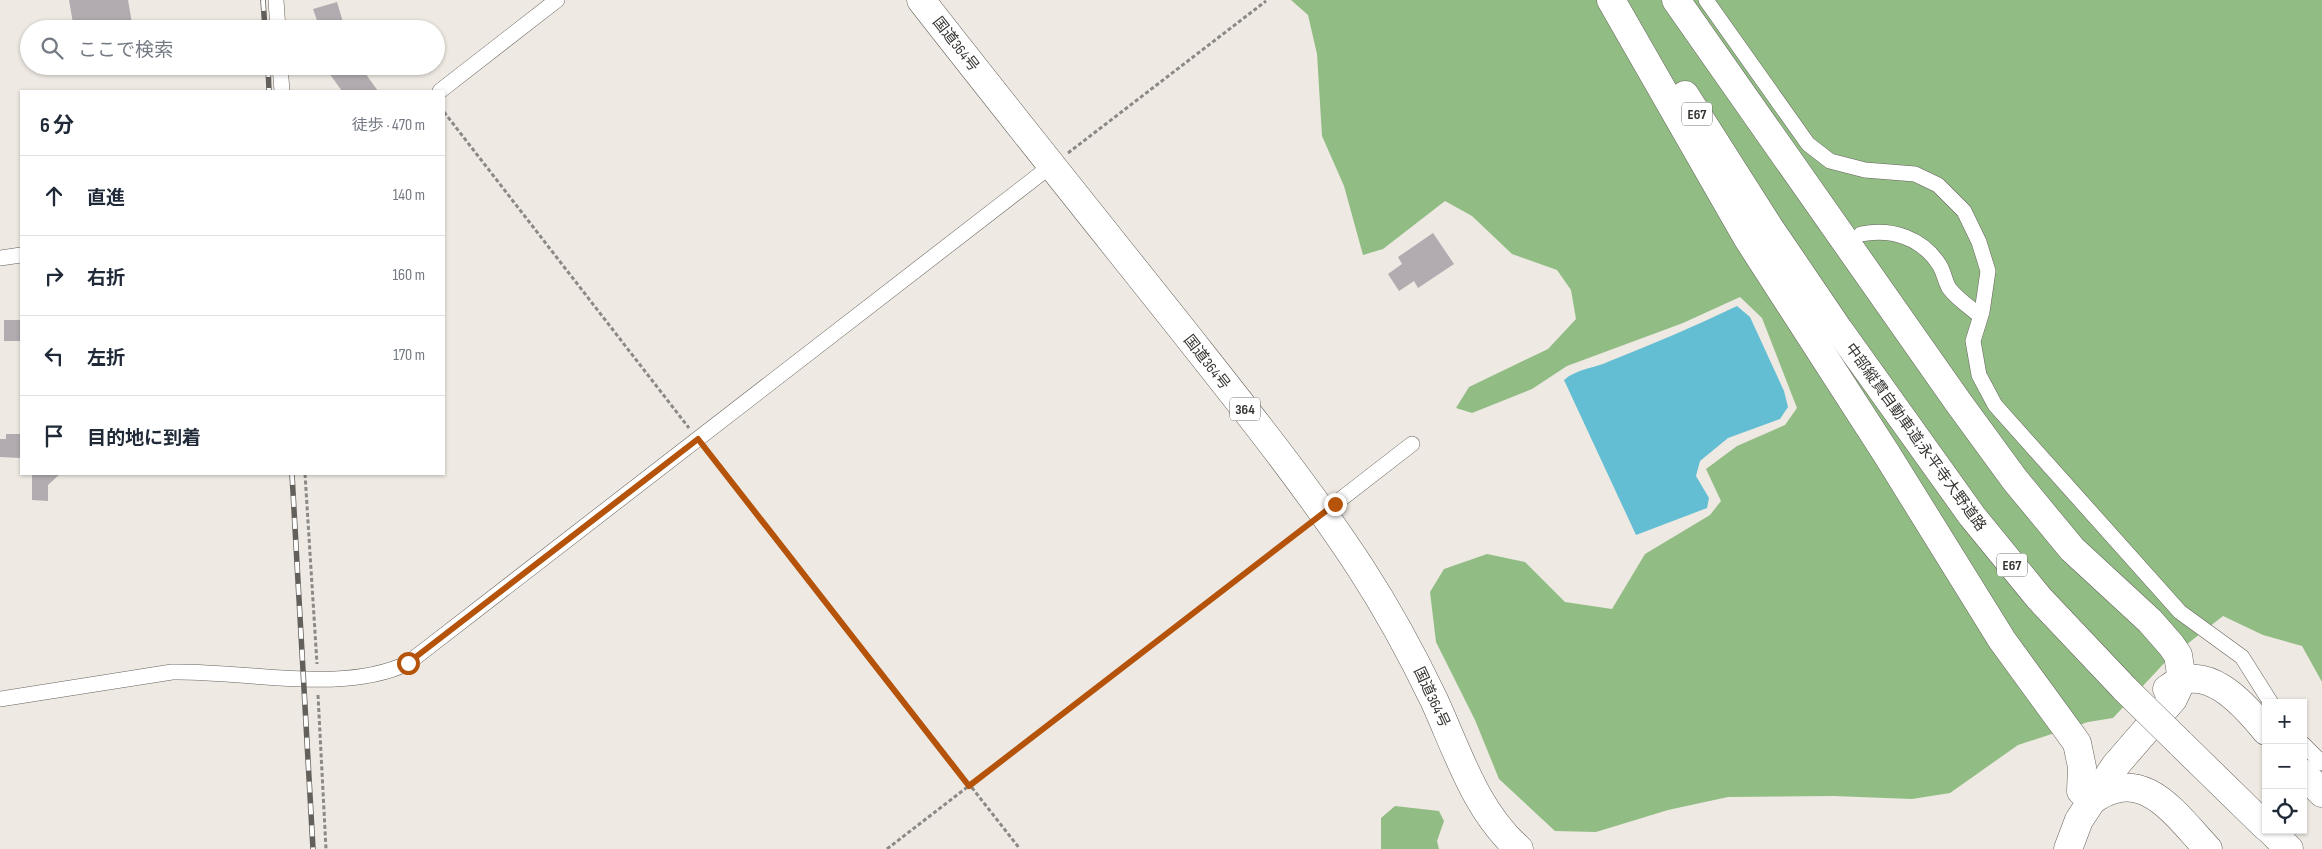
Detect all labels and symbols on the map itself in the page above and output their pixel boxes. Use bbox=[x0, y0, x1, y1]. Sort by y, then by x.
street label: 国道364号 bbox=[928, 13, 983, 76]
road number: E67 bbox=[1682, 102, 1712, 126]
street label: 国道364号 bbox=[1179, 331, 1234, 394]
street label: 中部縦貫自動車道;永平寺大野道路 bbox=[1841, 340, 1990, 535]
road number: 364 bbox=[1230, 398, 1260, 420]
route end bbox=[1324, 493, 1347, 516]
road number: E67 bbox=[1997, 554, 2027, 576]
route start bbox=[397, 652, 420, 675]
street label: 国道364号 bbox=[1409, 664, 1454, 730]

